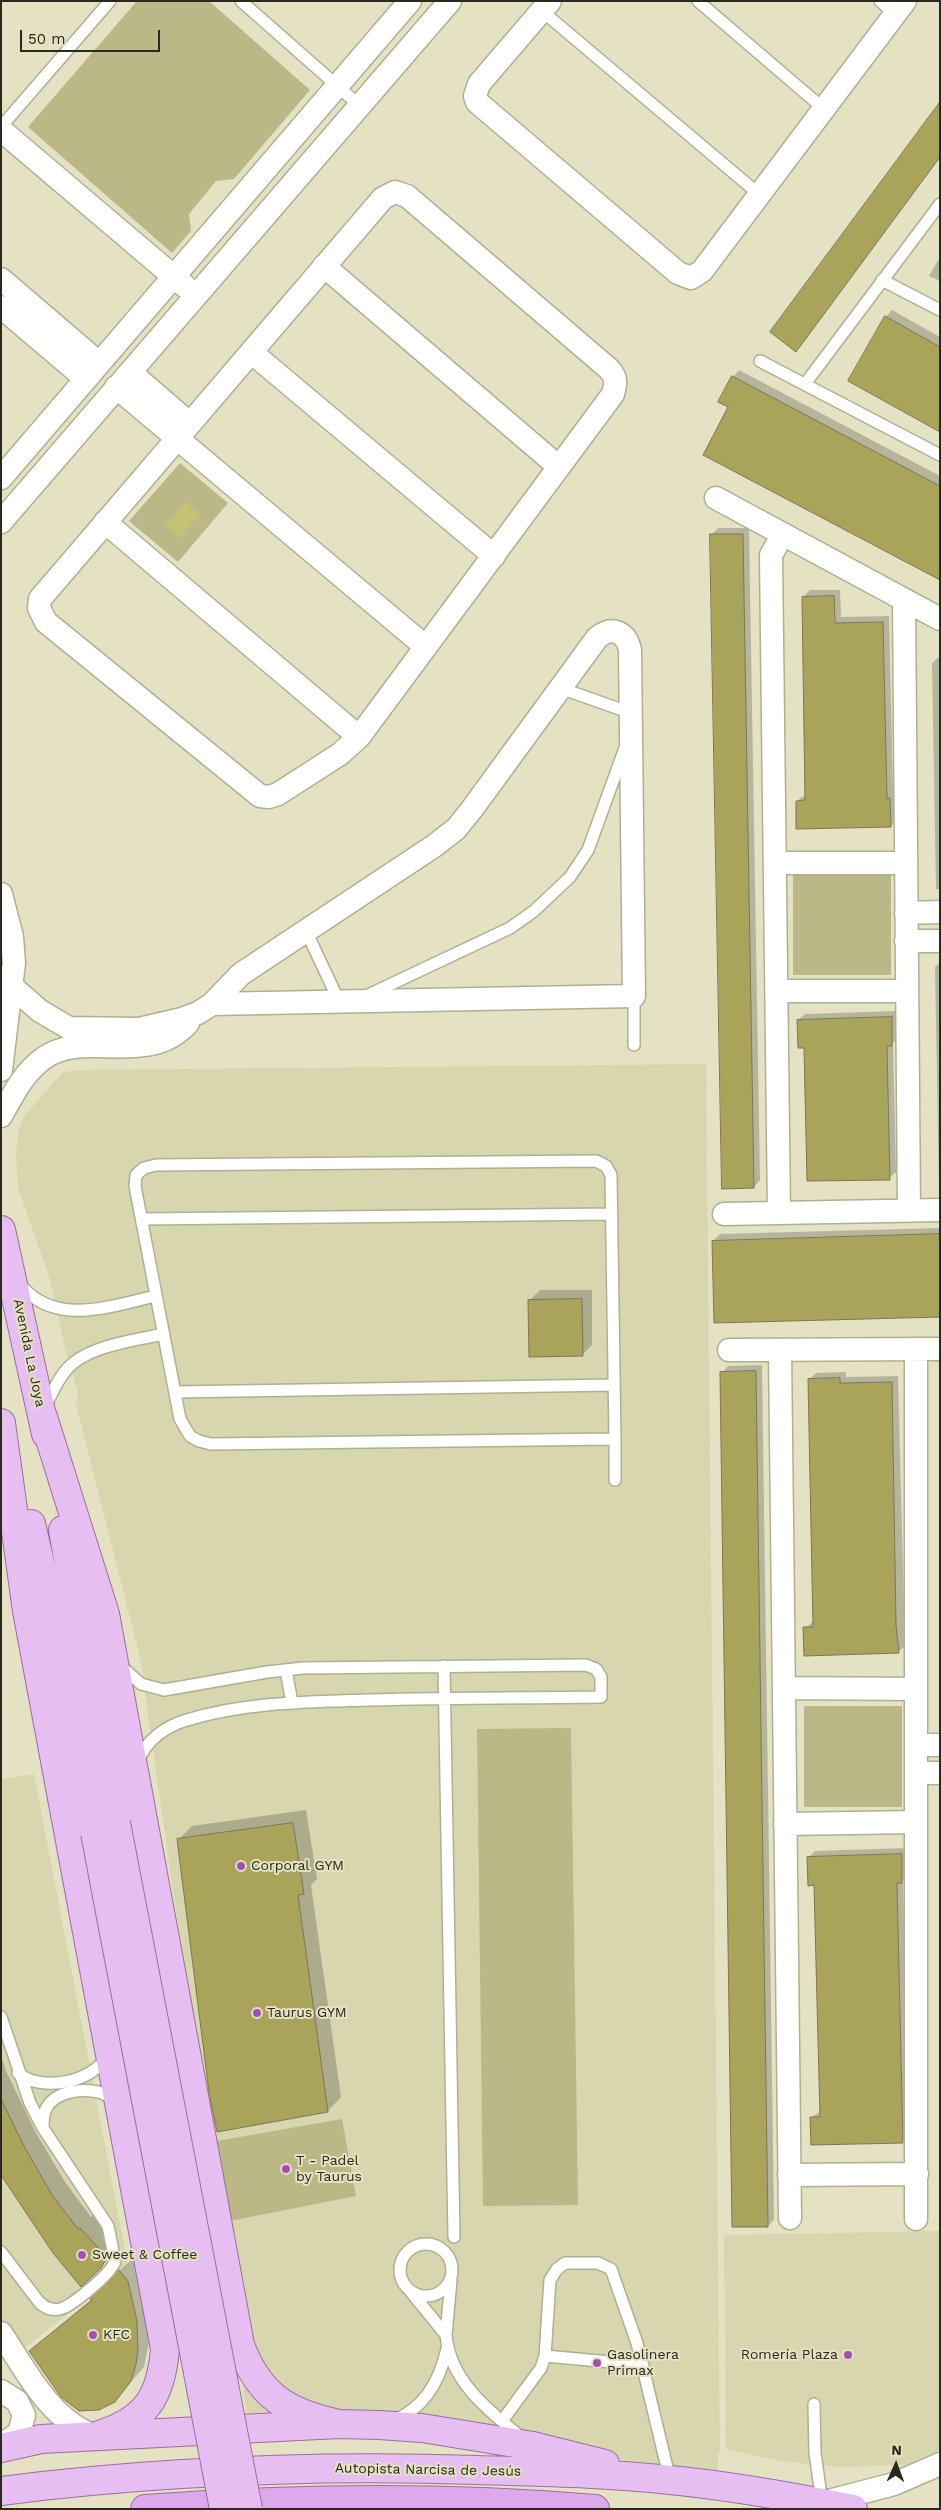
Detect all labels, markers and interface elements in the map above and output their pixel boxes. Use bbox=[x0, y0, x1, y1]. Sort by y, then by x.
scale bar bbox=[22, 20, 162, 52]
text: 50 m bbox=[28, 30, 65, 48]
street label: Avenida La Joya bbox=[9, 1297, 49, 1409]
place label: Corporal GYM bbox=[251, 1858, 344, 1874]
marker: Corporal GYM bbox=[235, 1860, 247, 1872]
place label: Taurus GYM bbox=[267, 2005, 347, 2021]
marker: Taurus GYM bbox=[251, 2007, 263, 2019]
place label: T - Padel by Taurus bbox=[296, 2153, 362, 2186]
marker: T - Padel by Taurus bbox=[280, 2163, 292, 2175]
place label: Sweet & Coffee bbox=[92, 2247, 197, 2263]
marker: Sweet & Coffee bbox=[76, 2249, 88, 2261]
place label: KFC bbox=[103, 2327, 130, 2343]
marker: KFC bbox=[87, 2329, 99, 2341]
place label: Gasolinera Primax bbox=[607, 2347, 679, 2380]
place label: Romería Plaza bbox=[741, 2347, 838, 2363]
marker: Romería Plaza bbox=[842, 2349, 854, 2361]
marker: Gasolinera Primax bbox=[591, 2357, 603, 2369]
north arrow bbox=[871, 2440, 921, 2490]
text: N bbox=[891, 2442, 902, 2458]
street label: Autopista Narcisa de Jesús bbox=[335, 2460, 521, 2480]

